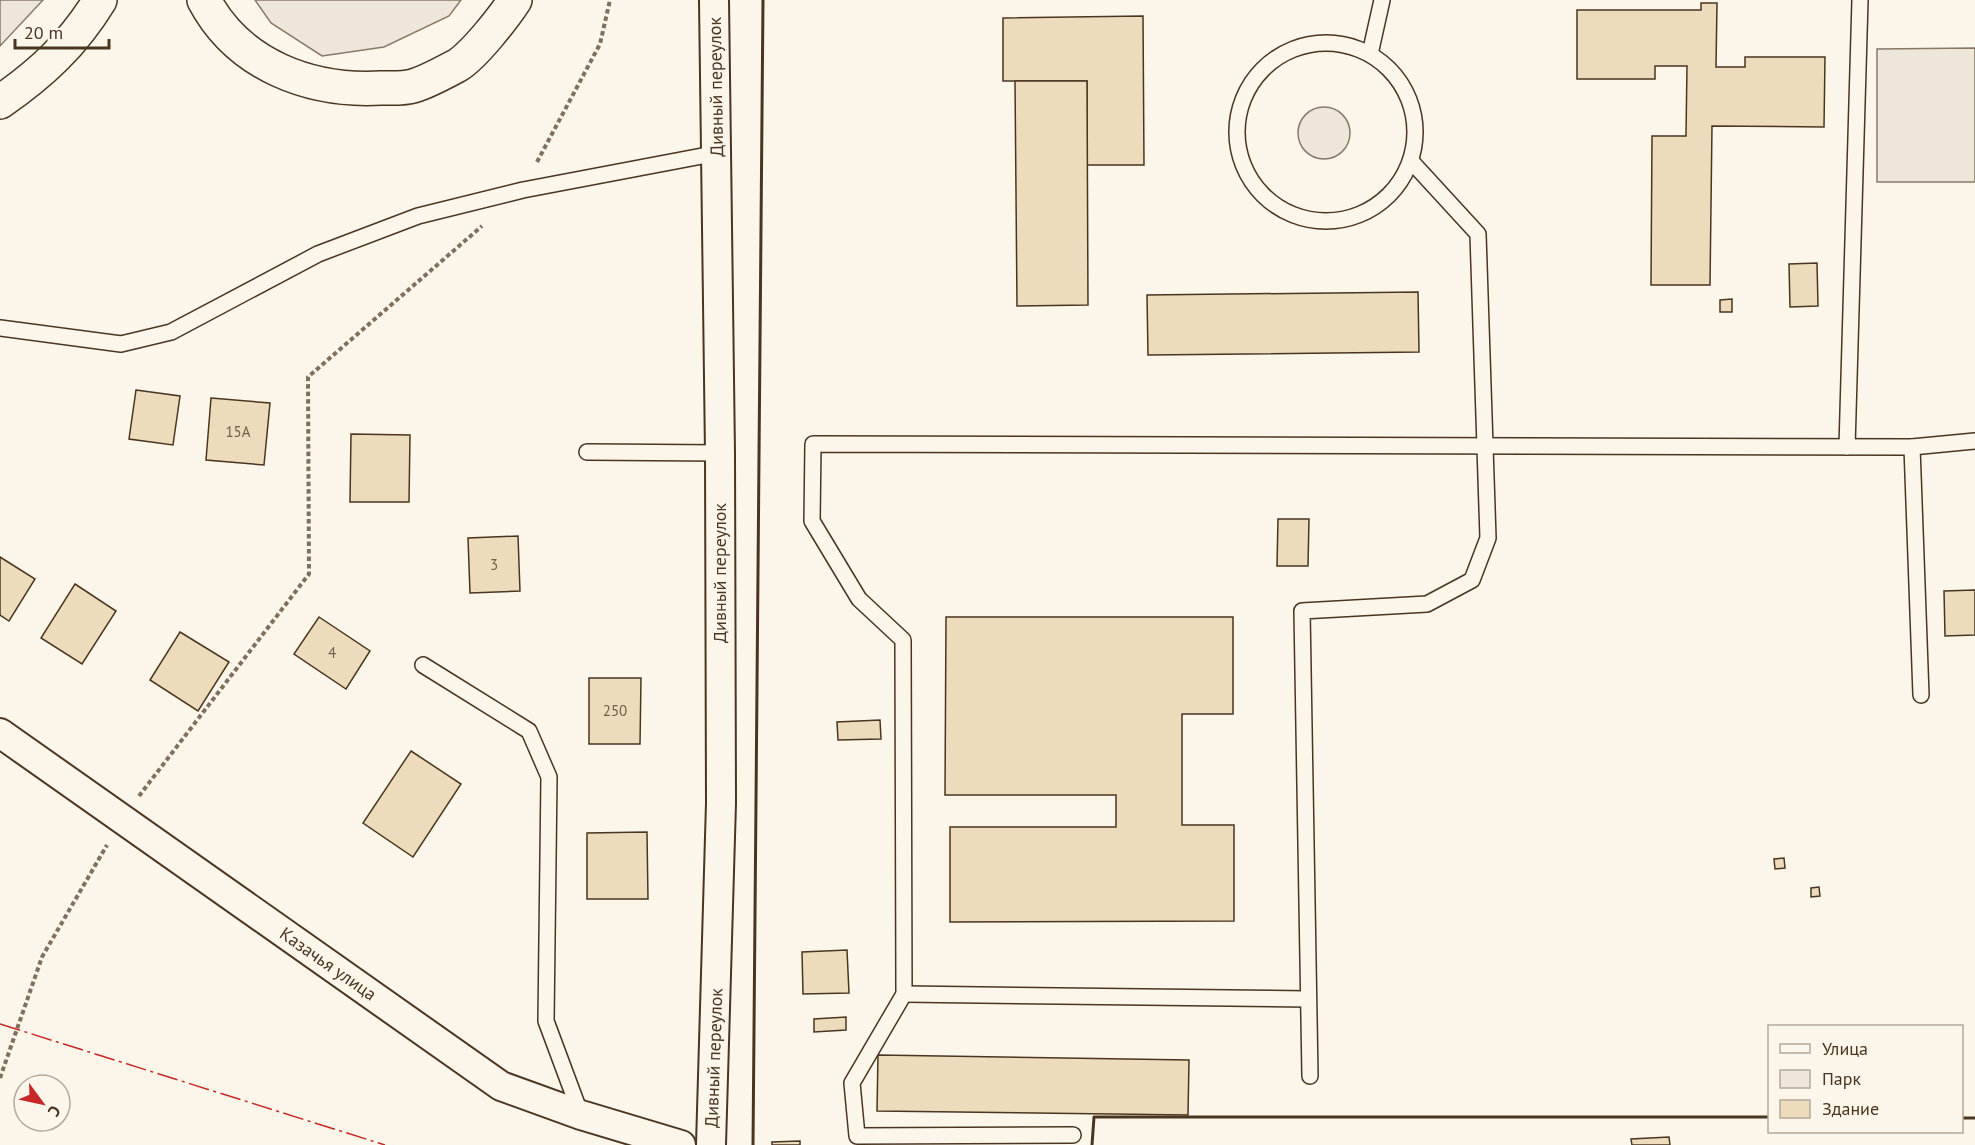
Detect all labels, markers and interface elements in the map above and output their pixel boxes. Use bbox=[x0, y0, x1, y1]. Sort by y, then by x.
scale bar bbox=[15, 12, 110, 50]
street label: Дивный переулок bbox=[703, 16, 728, 157]
text: 20 m bbox=[24, 21, 63, 44]
house number: 15А bbox=[225, 422, 251, 441]
street label: Дивный переулок bbox=[708, 503, 731, 643]
house number: 3 bbox=[490, 555, 498, 574]
house number: 4 bbox=[328, 643, 336, 662]
house number: 250 bbox=[603, 701, 627, 720]
street label: Казачья улица bbox=[275, 922, 381, 1005]
street label: Дивный переулок bbox=[700, 987, 727, 1128]
legend bbox=[1768, 1025, 1963, 1133]
text: Улица bbox=[1822, 1037, 1868, 1060]
text: Парк bbox=[1822, 1067, 1862, 1090]
north arrow bbox=[12, 1073, 72, 1133]
text: Здание bbox=[1822, 1097, 1879, 1120]
text: С bbox=[44, 1102, 65, 1120]

